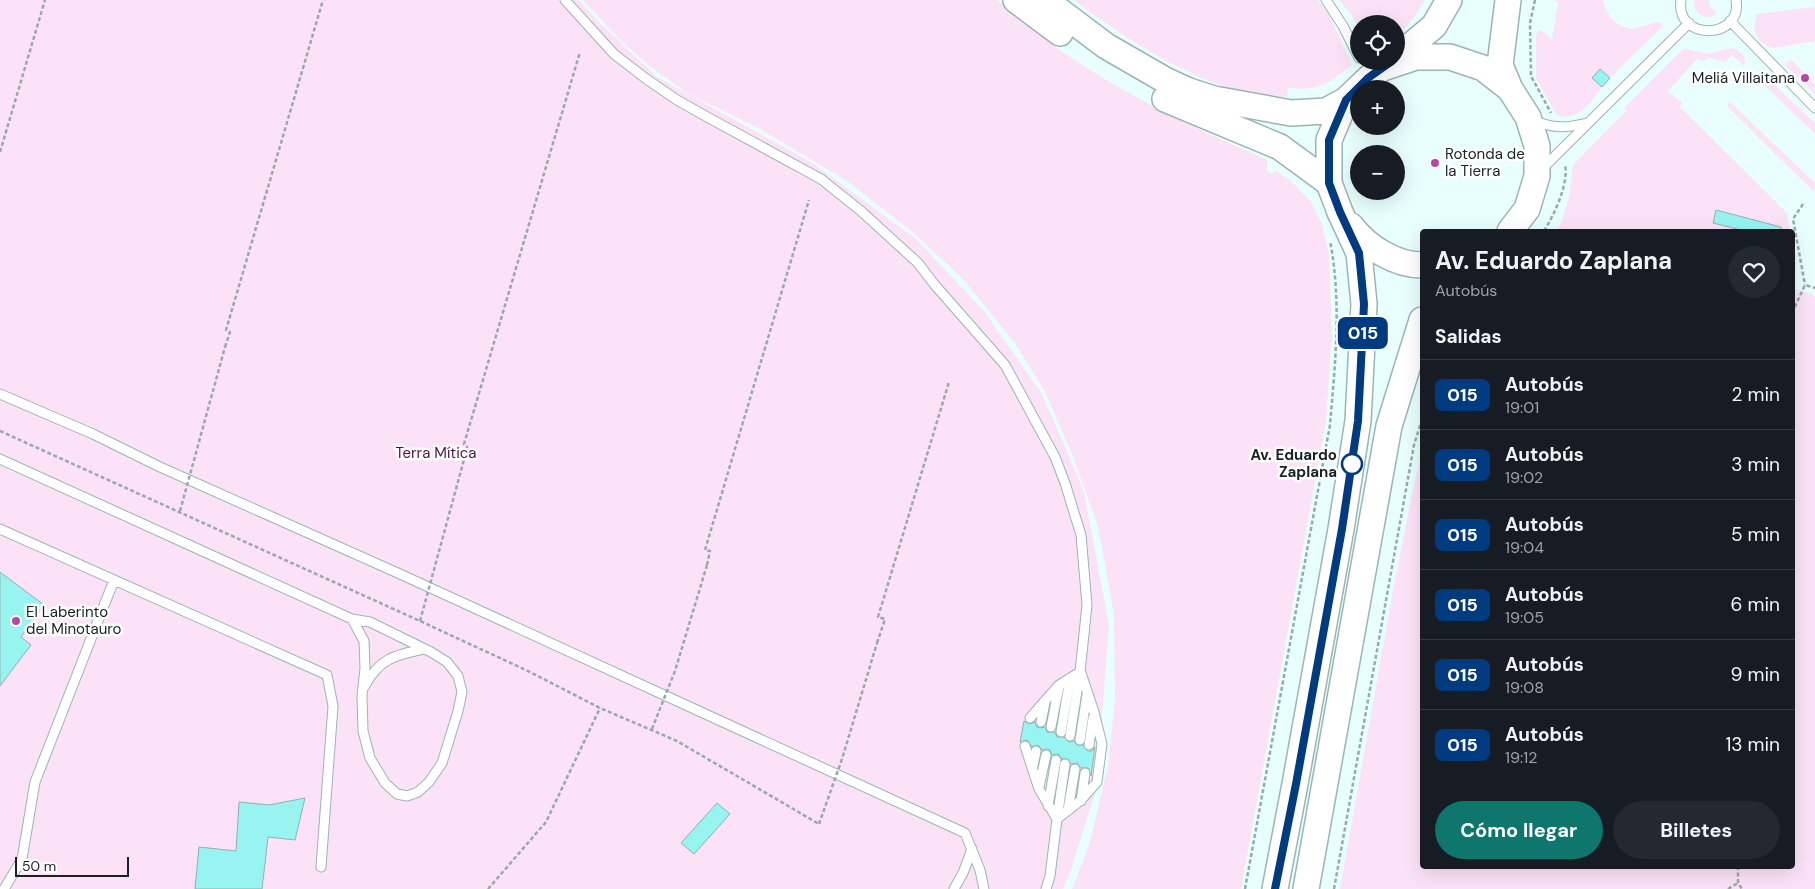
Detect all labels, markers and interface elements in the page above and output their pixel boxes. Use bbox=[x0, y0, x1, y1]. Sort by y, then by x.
map controls bbox=[1350, 15, 1405, 200]
button: locate bbox=[1350, 15, 1405, 70]
place label: Meliá Villaitana bbox=[1692, 68, 1795, 88]
marker: Meliá Villaitana bbox=[1799, 72, 1811, 84]
button: + bbox=[1350, 80, 1405, 135]
place label: Rotonda de la Tierra bbox=[1445, 144, 1525, 181]
button: − bbox=[1350, 145, 1405, 200]
marker: Rotonda de la Tierra bbox=[1429, 157, 1441, 169]
text: Av. Eduardo Zaplana bbox=[1435, 245, 1672, 276]
button: heart bbox=[1728, 246, 1780, 298]
text: Autobús bbox=[1435, 280, 1497, 301]
line badge: 015 bbox=[1334, 317, 1392, 349]
text: 015 bbox=[1348, 321, 1378, 345]
text: Salidas bbox=[1435, 324, 1502, 349]
text: Autobús bbox=[1505, 372, 1584, 397]
text: 2 min bbox=[1732, 382, 1780, 407]
text: 015 bbox=[1447, 383, 1478, 407]
text: 19:01 bbox=[1505, 397, 1539, 418]
text: Autobús bbox=[1505, 442, 1584, 467]
park label: Terra Mítica bbox=[395, 443, 477, 463]
place label: Av. Eduardo Zaplana bbox=[1250, 445, 1337, 482]
text: 3 min bbox=[1731, 452, 1780, 477]
marker: Av. Eduardo Zaplana bbox=[1341, 453, 1363, 475]
text: 015 bbox=[1447, 453, 1478, 477]
text: 19:02 bbox=[1505, 467, 1543, 488]
text: Autobús bbox=[1505, 512, 1584, 537]
text: 5 min bbox=[1731, 522, 1780, 547]
text: 015 bbox=[1447, 523, 1478, 547]
text: 19:04 bbox=[1505, 537, 1544, 558]
text: Autobús bbox=[1505, 582, 1584, 607]
text: 6 min bbox=[1731, 592, 1780, 617]
text: 015 bbox=[1447, 593, 1478, 617]
place label: El Laberinto del Minotauro bbox=[26, 602, 122, 639]
text: 19:05 bbox=[1505, 607, 1544, 628]
marker: El Laberinto del Minotauro bbox=[10, 615, 22, 627]
text: Autobús bbox=[1505, 652, 1584, 677]
text: 9 min bbox=[1731, 662, 1780, 687]
text: 015 bbox=[1447, 663, 1478, 687]
text: 19:08 bbox=[1505, 677, 1544, 698]
text: Autobús bbox=[1505, 722, 1584, 747]
text: 13 min bbox=[1725, 732, 1780, 757]
text: 015 bbox=[1447, 733, 1478, 757]
text: 19:12 bbox=[1505, 747, 1537, 768]
button: Cómo llegar bbox=[1435, 801, 1603, 859]
button: Billetes bbox=[1613, 801, 1780, 859]
scale bar bbox=[15, 854, 129, 877]
text: 50 m bbox=[22, 857, 56, 875]

